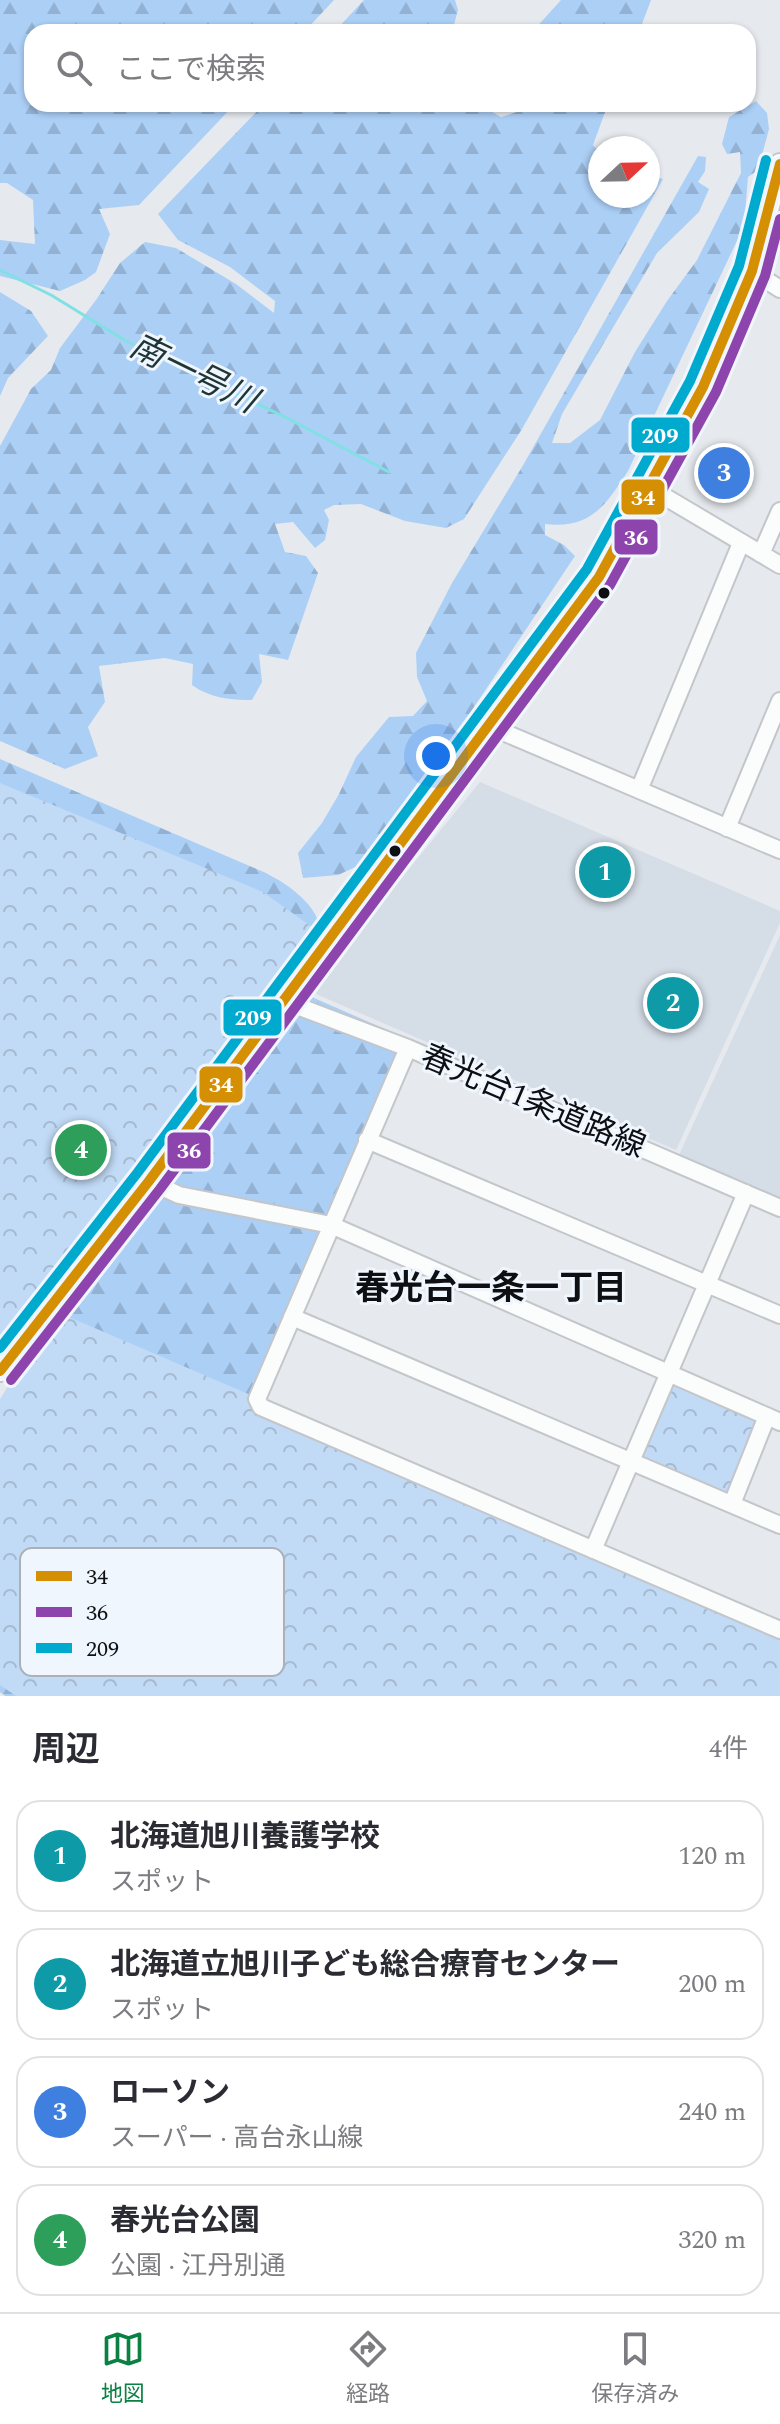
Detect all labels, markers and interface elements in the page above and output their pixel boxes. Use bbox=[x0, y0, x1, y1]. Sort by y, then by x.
search box bbox=[24, 24, 756, 112]
icon: search bbox=[52, 46, 96, 90]
text: ここで検索 bbox=[116, 47, 266, 93]
north arrow bbox=[588, 136, 660, 208]
water label: 南一号川 bbox=[120, 321, 268, 428]
line badge: 209 bbox=[630, 416, 691, 454]
text: 209 bbox=[641, 420, 679, 453]
pin: 3 bbox=[698, 443, 750, 503]
line badge: 34 bbox=[620, 478, 666, 516]
text: 34 bbox=[631, 482, 656, 515]
line badge: 36 bbox=[613, 518, 659, 556]
text: 36 bbox=[624, 522, 648, 555]
unlabelled marker bbox=[596, 585, 612, 601]
your location bbox=[416, 736, 456, 776]
pin: 1 bbox=[579, 842, 631, 902]
unlabelled marker bbox=[387, 843, 403, 859]
pin: 2 bbox=[647, 973, 699, 1033]
line badge: 209 bbox=[222, 998, 283, 1037]
text: 209 bbox=[234, 1002, 272, 1035]
street label: 春光台1条道路線 bbox=[413, 1033, 653, 1171]
line badge: 34 bbox=[198, 1065, 244, 1104]
text: 34 bbox=[209, 1069, 234, 1102]
pin: 4 bbox=[55, 1120, 107, 1180]
line badge: 36 bbox=[166, 1131, 212, 1170]
text: 36 bbox=[177, 1135, 201, 1168]
district label: 春光台一条一丁目 bbox=[355, 1263, 627, 1315]
legend bbox=[20, 1548, 284, 1676]
text: 34 bbox=[86, 1561, 108, 1594]
text: 36 bbox=[86, 1597, 108, 1630]
text: 209 bbox=[86, 1633, 119, 1666]
text: 周辺 bbox=[32, 1724, 100, 1776]
text: 4件 bbox=[709, 1729, 748, 1769]
text: 北海道旭川養護学校 bbox=[110, 1814, 380, 1860]
text: 1 bbox=[53, 1836, 67, 1876]
text: 120 m bbox=[678, 1836, 746, 1876]
text: スポット bbox=[110, 1862, 214, 1902]
text: 北海道立旭川子ども総合療育センター bbox=[110, 1942, 620, 1988]
text: 2 bbox=[53, 1964, 67, 2004]
text: 200 m bbox=[678, 1964, 746, 2004]
text: スポット bbox=[110, 1990, 214, 2030]
text: ローソン bbox=[110, 2070, 230, 2116]
text: 3 bbox=[53, 2092, 67, 2132]
text: 240 m bbox=[678, 2092, 746, 2132]
text: スーパー · 高台永山線 bbox=[110, 2118, 363, 2158]
text: 春光台公園 bbox=[110, 2198, 260, 2244]
text: 4 bbox=[53, 2220, 67, 2260]
text: 320 m bbox=[678, 2220, 746, 2260]
text: 公園 · 江丹別通 bbox=[110, 2246, 286, 2286]
tab: 地図 bbox=[101, 2327, 145, 2411]
tab: 経路 bbox=[346, 2327, 390, 2411]
tab: 保存済み bbox=[591, 2327, 679, 2411]

